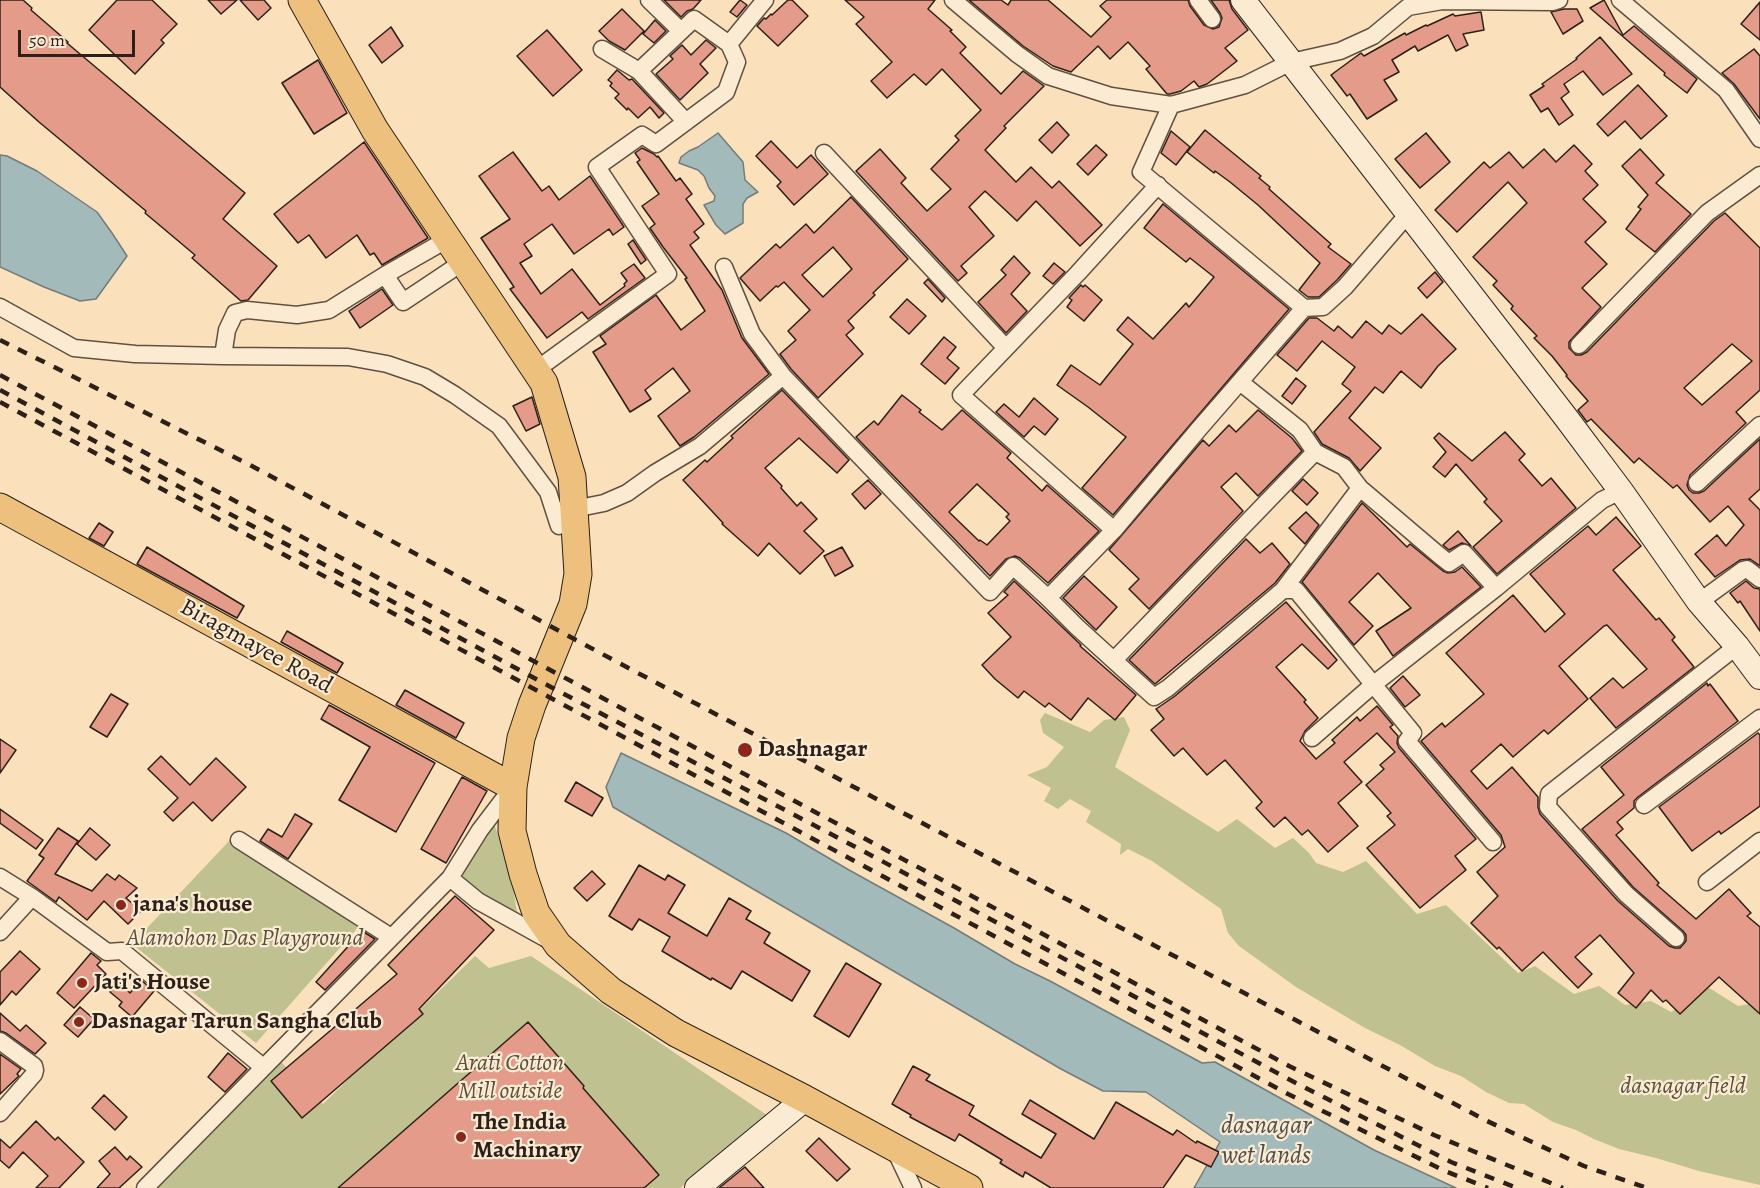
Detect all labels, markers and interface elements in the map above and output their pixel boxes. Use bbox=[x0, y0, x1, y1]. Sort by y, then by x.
scale bar bbox=[21, 18, 138, 56]
text: 50 m bbox=[29, 28, 65, 52]
street label: Biragmayee Road bbox=[175, 593, 337, 701]
place label: Dashnagar bbox=[758, 736, 867, 764]
marker: Dashnagar bbox=[736, 741, 754, 759]
place label: jana's house bbox=[133, 891, 252, 919]
marker: jana's house bbox=[114, 898, 128, 912]
park label: Alamohon Das Playground bbox=[126, 925, 364, 953]
place label: Jati's House bbox=[94, 969, 210, 997]
marker: Jati's House bbox=[75, 976, 89, 990]
place label: Dasnagar Tarun Sangha Club bbox=[91, 1008, 382, 1036]
marker: Dasnagar Tarun Sangha Club bbox=[72, 1015, 86, 1029]
park label: Arati Cotton Mill outside bbox=[456, 1050, 564, 1106]
park label: dasnagar field bbox=[1620, 1073, 1746, 1101]
place label: The India Machinary bbox=[473, 1109, 581, 1165]
water label: dasnagar wet lands bbox=[1221, 1111, 1311, 1172]
marker: The India Machinary bbox=[454, 1130, 468, 1144]

